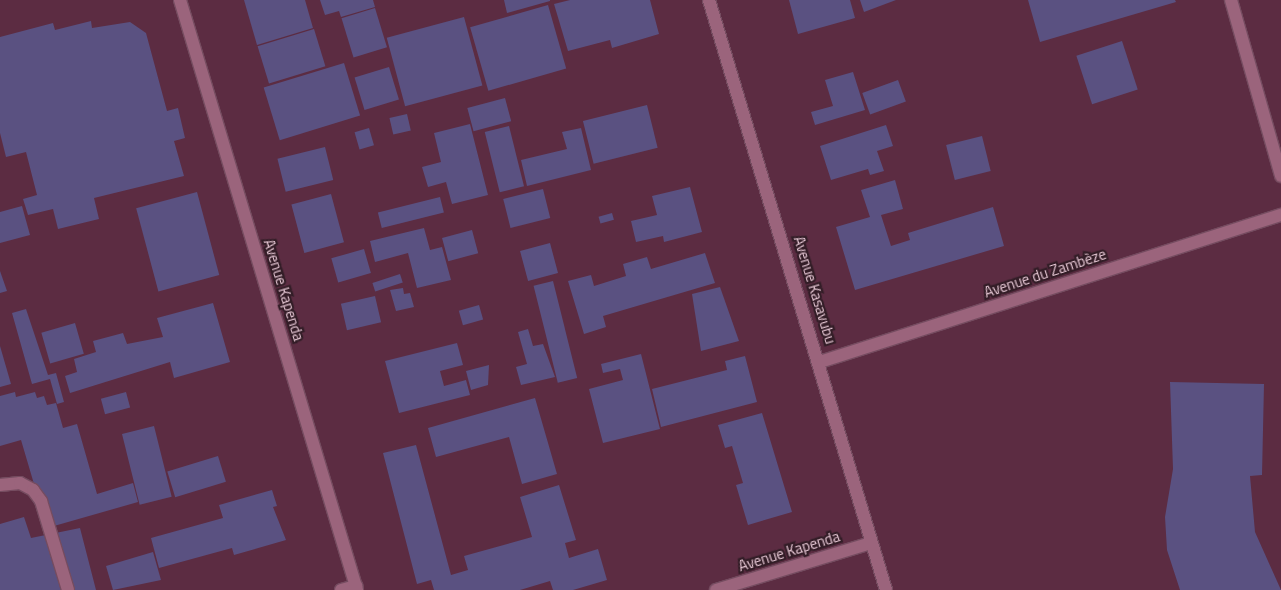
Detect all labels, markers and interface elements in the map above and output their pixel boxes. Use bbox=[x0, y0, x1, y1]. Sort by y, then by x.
street label: Avenue Kasavubu bbox=[790, 234, 840, 346]
street label: Avenue Kapenda bbox=[260, 237, 308, 343]
street label: Avenue du Zambèze bbox=[982, 245, 1108, 301]
street label: Avenue Kapenda bbox=[736, 527, 842, 575]

